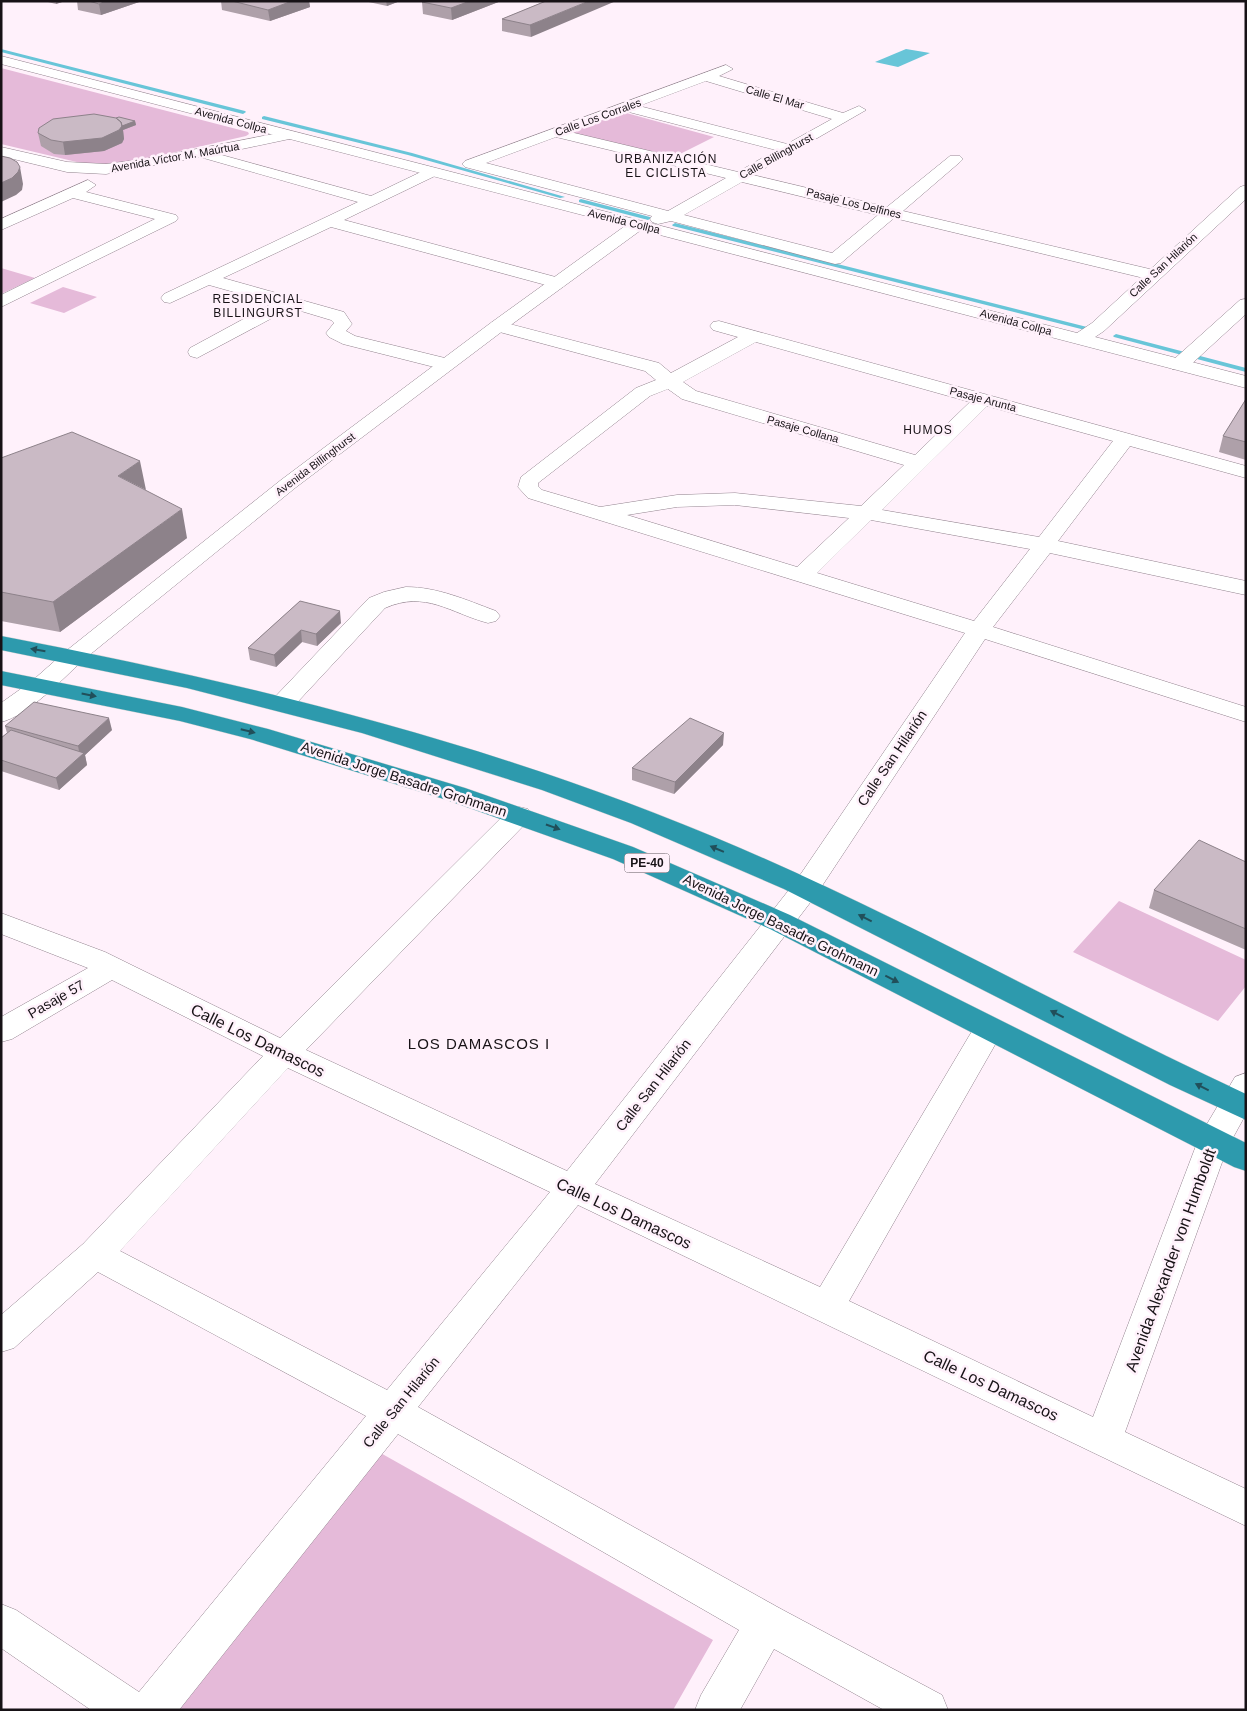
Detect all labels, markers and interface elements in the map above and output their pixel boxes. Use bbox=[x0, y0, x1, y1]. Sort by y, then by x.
street label: Calle El Mar bbox=[745, 83, 806, 111]
street label: Calle Los Corrales bbox=[553, 96, 643, 138]
street label: Avenida Collpa bbox=[194, 105, 269, 136]
street label: Calle Billinghurst bbox=[737, 131, 815, 181]
street label: Avenida Víctor M. Maúrtua bbox=[110, 140, 241, 174]
district label: URBANIZACIÓN EL CICLISTA bbox=[615, 151, 717, 180]
street label: Pasaje Los Delfines bbox=[805, 185, 903, 221]
street label: Avenida Collpa bbox=[587, 206, 662, 236]
street label: Calle San Hilarión bbox=[1127, 231, 1199, 299]
district label: RESIDENCIAL BILLINGURST bbox=[212, 292, 304, 320]
street label: Avenida Collpa bbox=[979, 307, 1054, 338]
street label: Pasaje Arunta bbox=[948, 384, 1018, 414]
street label: Pasaje Collana bbox=[766, 413, 841, 445]
district label: HUMOS bbox=[903, 423, 953, 437]
street label: Avenida Billinghurst bbox=[273, 430, 357, 498]
one-way arrow bbox=[29, 645, 45, 653]
one-way arrow bbox=[81, 692, 97, 700]
street label: Calle San Hilarión bbox=[854, 707, 930, 809]
one-way arrow bbox=[240, 727, 255, 735]
street label: Avenida Jorge Basadre Grohmann bbox=[299, 738, 509, 820]
one-way arrow bbox=[545, 824, 560, 831]
one-way arrow bbox=[709, 845, 724, 853]
road number: PE-40 bbox=[624, 854, 670, 872]
street label: Avenida Jorge Basadre Grohmann bbox=[681, 871, 881, 979]
one-way arrow bbox=[857, 914, 872, 922]
one-way arrow bbox=[885, 975, 899, 983]
street label: Pasaje 57 bbox=[25, 976, 87, 1021]
street label: Calle Los Damascos bbox=[188, 1001, 327, 1080]
one-way arrow bbox=[1050, 1010, 1064, 1018]
district label: LOS DAMASCOS I bbox=[408, 1035, 550, 1052]
street label: Calle San Hilarión bbox=[612, 1036, 694, 1134]
one-way arrow bbox=[1195, 1083, 1209, 1091]
street label: Avenida Alexander von Humboldt bbox=[1122, 1146, 1219, 1374]
street label: Calle Los Damascos bbox=[554, 1175, 694, 1252]
street label: Calle Los Damascos bbox=[921, 1347, 1061, 1424]
street label: Calle San Hilarión bbox=[360, 1353, 442, 1451]

